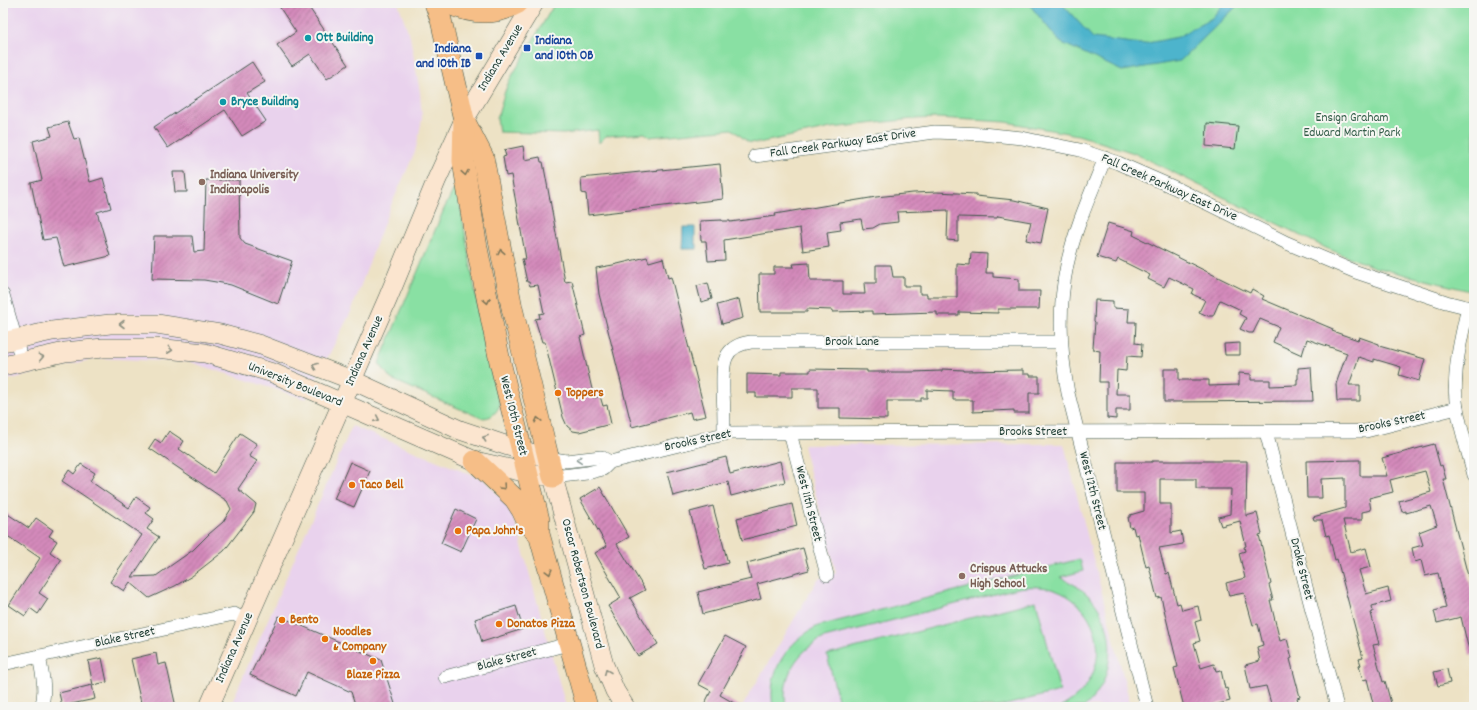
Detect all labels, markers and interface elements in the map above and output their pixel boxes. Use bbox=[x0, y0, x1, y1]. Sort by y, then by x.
street label: Indiana Avenue bbox=[473, 21, 529, 95]
place label: Ott Building bbox=[316, 29, 374, 48]
place label: Indiana and 10th OB bbox=[535, 32, 593, 66]
marker: Ott Building bbox=[303, 33, 313, 43]
place label: Indiana and 10th IB bbox=[416, 40, 472, 74]
marker: Indiana and 10th OB bbox=[522, 43, 532, 53]
marker: Indiana and 10th IB bbox=[474, 51, 484, 61]
place label: Bryce Building bbox=[231, 93, 299, 112]
marker: Bryce Building bbox=[218, 97, 228, 107]
park label: Ensign Graham Edward Martin Park bbox=[1303, 109, 1401, 143]
street label: Fall Creek Parkway East Drive bbox=[769, 124, 917, 164]
street label: Fall Creek Parkway East Drive bbox=[1098, 149, 1240, 227]
place label: Indiana University Indianapolis bbox=[210, 166, 299, 200]
one-way arrow bbox=[460, 170, 468, 176]
marker: Indiana University Indianapolis bbox=[197, 177, 207, 187]
one-way arrow bbox=[497, 249, 506, 255]
one-way arrow bbox=[482, 298, 491, 304]
street label: Indiana Avenue bbox=[341, 313, 389, 389]
one-way arrow bbox=[119, 320, 125, 328]
street label: Brook Lane bbox=[825, 333, 879, 352]
one-way arrow bbox=[167, 345, 173, 354]
one-way arrow bbox=[38, 354, 44, 362]
street label: University Boulevard bbox=[245, 357, 345, 413]
one-way arrow bbox=[312, 363, 319, 371]
street label: West 10th Street bbox=[494, 374, 532, 458]
place label: Toppers bbox=[566, 384, 604, 403]
marker: Toppers bbox=[553, 388, 563, 398]
street label: Brooks Street bbox=[1357, 407, 1427, 439]
one-way arrow bbox=[373, 414, 381, 422]
one-way arrow bbox=[535, 417, 543, 423]
street label: Brooks Street bbox=[999, 423, 1067, 442]
street label: Brooks Street bbox=[663, 425, 733, 457]
one-way arrow bbox=[481, 435, 488, 443]
street label: West 12th Street bbox=[1073, 450, 1111, 532]
one-way arrow bbox=[576, 455, 582, 464]
street label: West 11th Street bbox=[789, 464, 827, 544]
place label: Taco Bell bbox=[360, 476, 404, 495]
marker: Taco Bell bbox=[347, 480, 357, 490]
one-way arrow bbox=[498, 483, 505, 490]
street label: Oscar Robertson Boulevard bbox=[555, 517, 609, 651]
place label: Papa John's bbox=[466, 522, 524, 541]
marker: Papa John's bbox=[453, 526, 463, 536]
street label: Drake Street bbox=[1284, 536, 1318, 602]
place label: Crispus Attucks High School bbox=[970, 560, 1048, 594]
one-way arrow bbox=[544, 568, 553, 575]
marker: Crispus Attucks High School bbox=[957, 571, 967, 581]
street label: Indiana Avenue bbox=[211, 610, 259, 686]
place label: Bento bbox=[290, 611, 319, 630]
marker: Bento bbox=[277, 615, 287, 625]
place label: Donatos Pizza bbox=[507, 615, 576, 634]
marker: Donatos Pizza bbox=[494, 619, 504, 629]
street label: Blake Street bbox=[93, 622, 157, 654]
place label: Noodles & Company bbox=[333, 623, 387, 657]
marker: Noodles & Company bbox=[320, 634, 330, 644]
street label: Blake Street bbox=[475, 643, 539, 677]
marker: Blaze Pizza bbox=[368, 656, 378, 666]
place label: Blaze Pizza bbox=[346, 666, 401, 685]
one-way arrow bbox=[604, 669, 612, 677]

